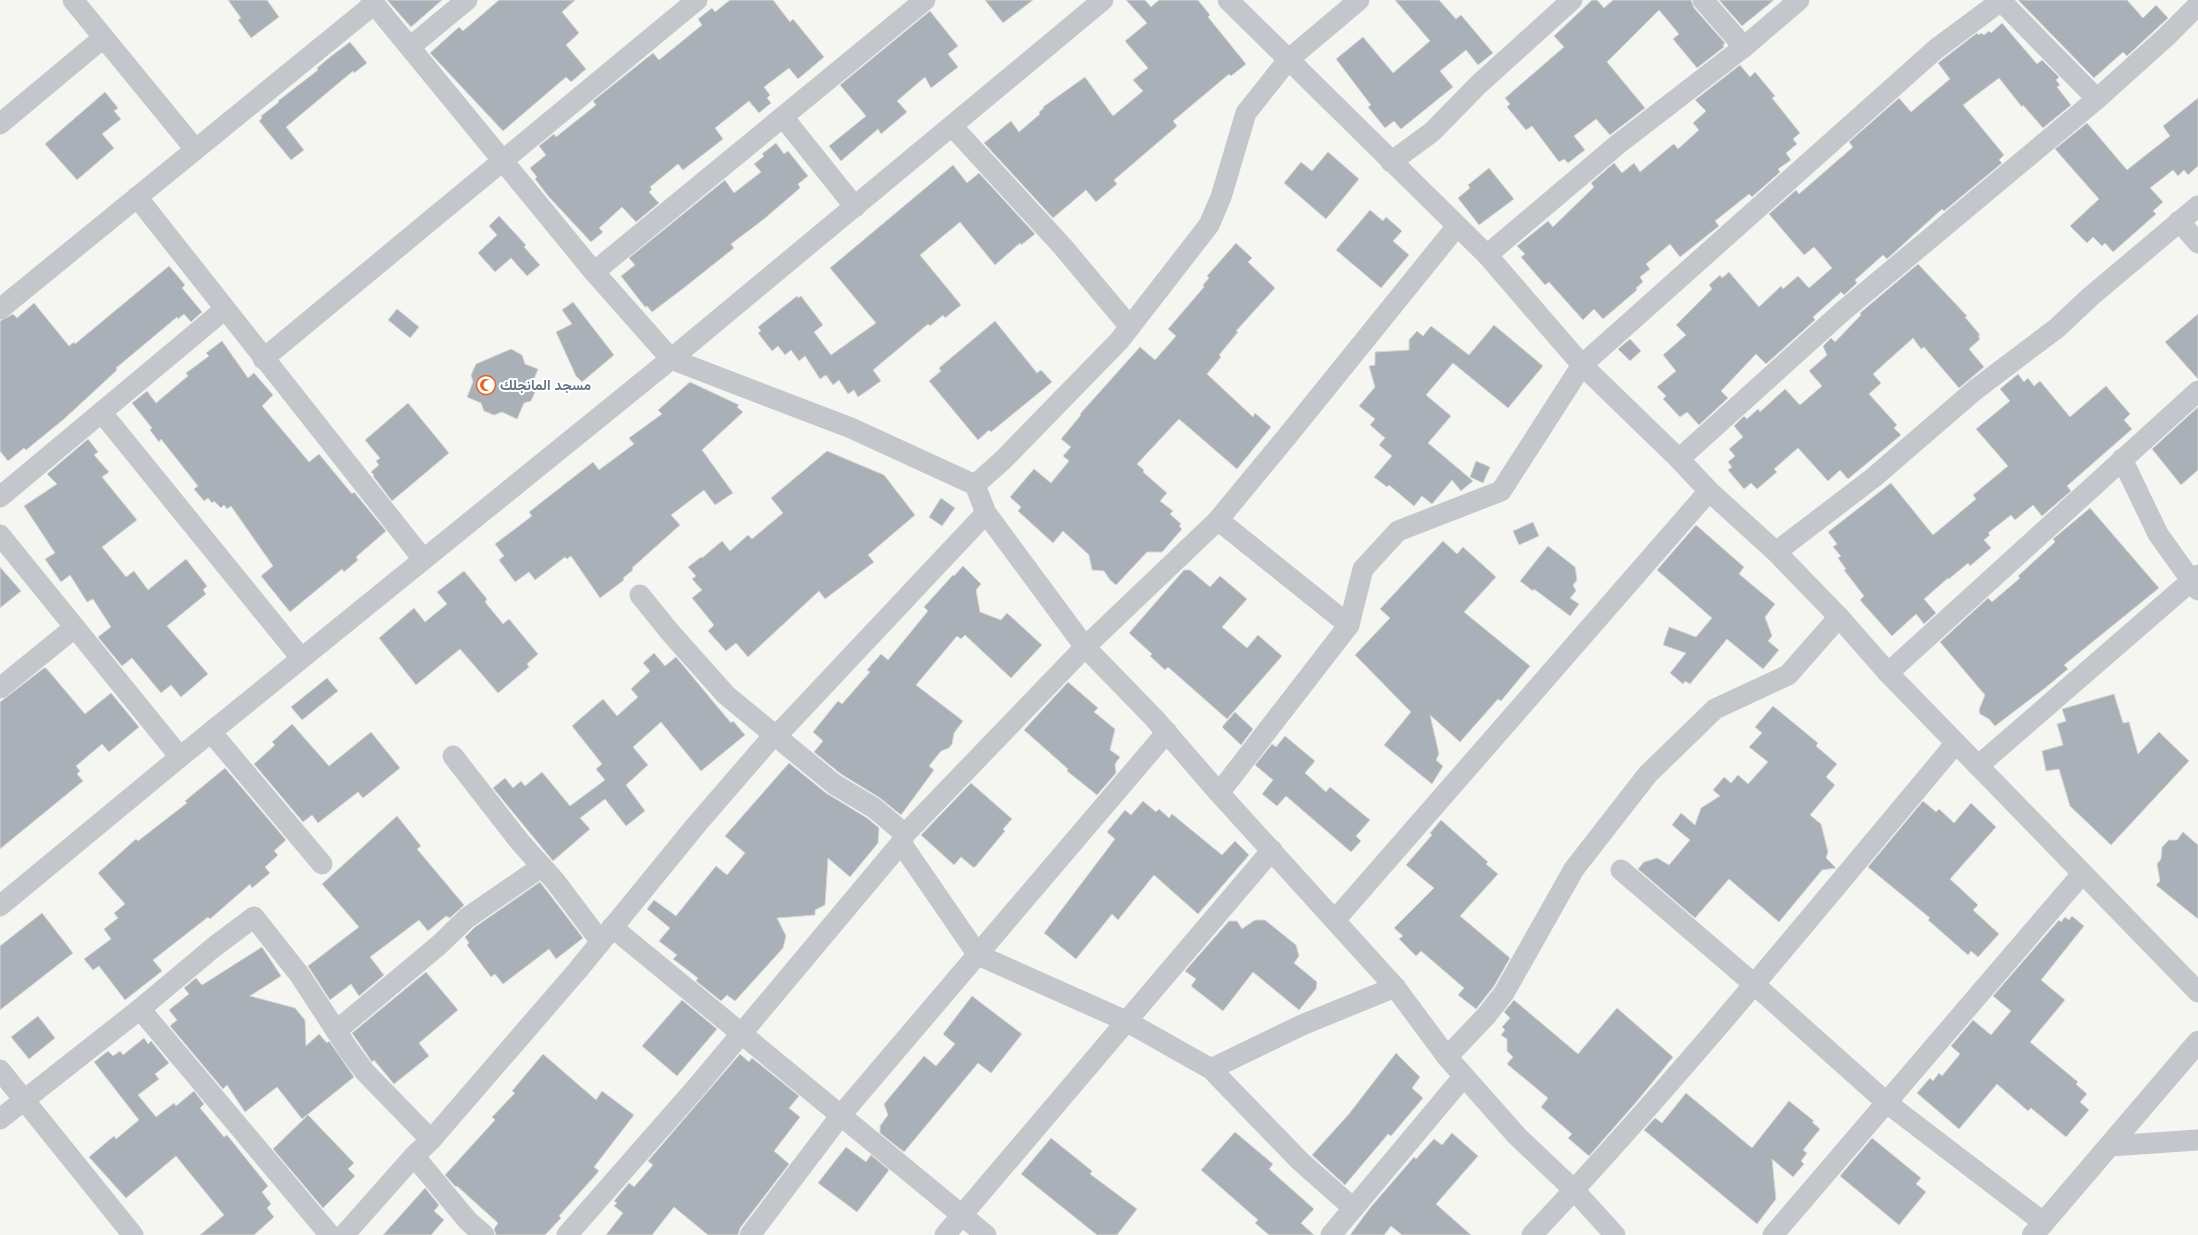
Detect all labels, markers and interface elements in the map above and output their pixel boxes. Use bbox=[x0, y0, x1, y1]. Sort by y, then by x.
mosque icon: مسجد المانجلك bbox=[475, 374, 497, 396]
place label: مسجد المانجلك bbox=[500, 376, 591, 394]

